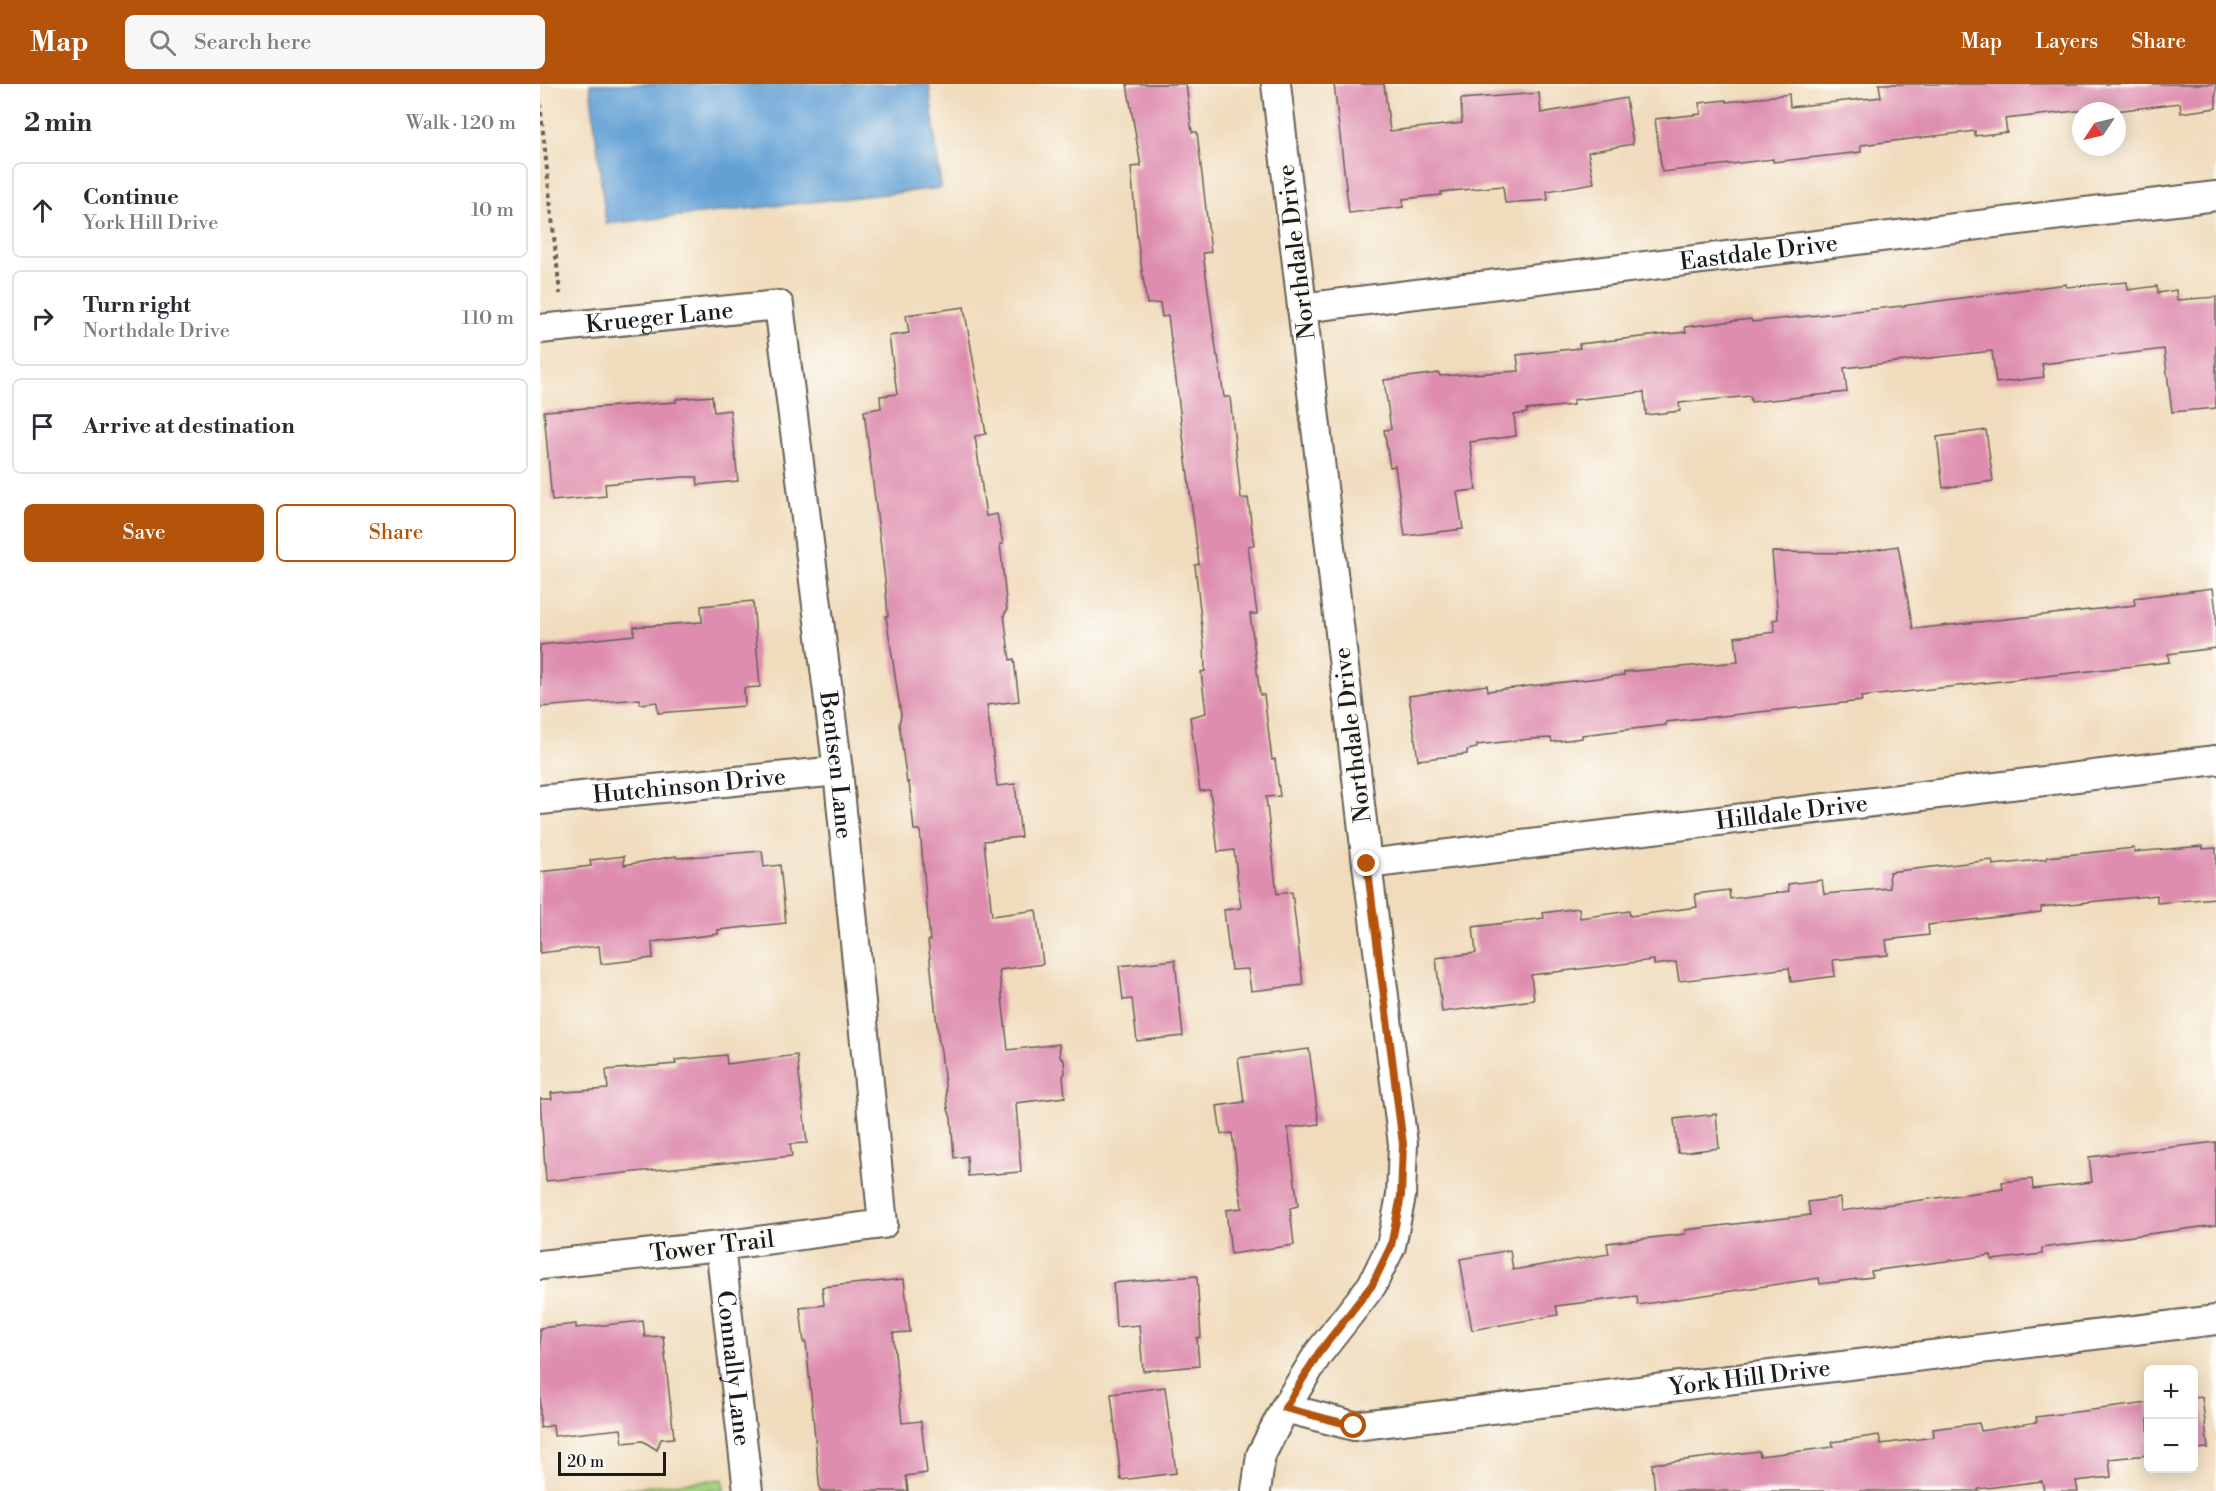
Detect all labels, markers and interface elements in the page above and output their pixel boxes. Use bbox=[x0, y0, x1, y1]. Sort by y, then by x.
search box bbox=[125, 15, 545, 69]
text: Map bbox=[30, 25, 89, 60]
icon: search bbox=[146, 26, 179, 59]
text: Search here bbox=[194, 29, 311, 56]
text: Map bbox=[1961, 29, 2002, 55]
text: Layers bbox=[2035, 29, 2098, 55]
text: Share bbox=[2131, 29, 2186, 55]
north arrow bbox=[2072, 102, 2126, 156]
text: 2 min bbox=[24, 107, 92, 139]
text: Walk · 120 m bbox=[406, 111, 516, 136]
street label: Northdale Drive bbox=[1271, 163, 1323, 341]
text: Continue bbox=[83, 184, 179, 211]
icon: ahead bbox=[26, 194, 59, 227]
text: 10 m bbox=[471, 198, 514, 223]
text: York Hill Drive bbox=[83, 211, 218, 236]
street label: Eastdale Drive bbox=[1678, 228, 1839, 278]
text: Turn right bbox=[83, 292, 191, 319]
street label: Krueger Lane bbox=[584, 296, 735, 340]
icon: right bbox=[26, 302, 59, 335]
text: 110 m bbox=[462, 306, 514, 331]
text: Northdale Drive bbox=[83, 319, 230, 344]
icon: arrive bbox=[26, 410, 59, 443]
text: Arrive at destination bbox=[83, 413, 295, 440]
button: Save bbox=[24, 504, 264, 562]
button: Share bbox=[276, 504, 516, 562]
street label: Northdale Drive bbox=[1327, 646, 1379, 824]
street label: Bentsen Lane bbox=[812, 689, 859, 840]
street label: Hutchinson Drive bbox=[591, 762, 787, 811]
street label: Hilldale Drive bbox=[1714, 789, 1869, 837]
route end bbox=[1353, 850, 1379, 876]
street label: Tower Trail bbox=[648, 1224, 776, 1269]
street label: Connally Lane bbox=[709, 1289, 757, 1448]
street label: York Hill Drive bbox=[1665, 1354, 1832, 1403]
map controls bbox=[2144, 1365, 2198, 1473]
button: + bbox=[2144, 1365, 2198, 1419]
route start bbox=[1340, 1412, 1366, 1438]
button: − bbox=[2144, 1419, 2198, 1473]
scale bar bbox=[558, 1449, 666, 1476]
text: 20 m bbox=[567, 1452, 604, 1472]

